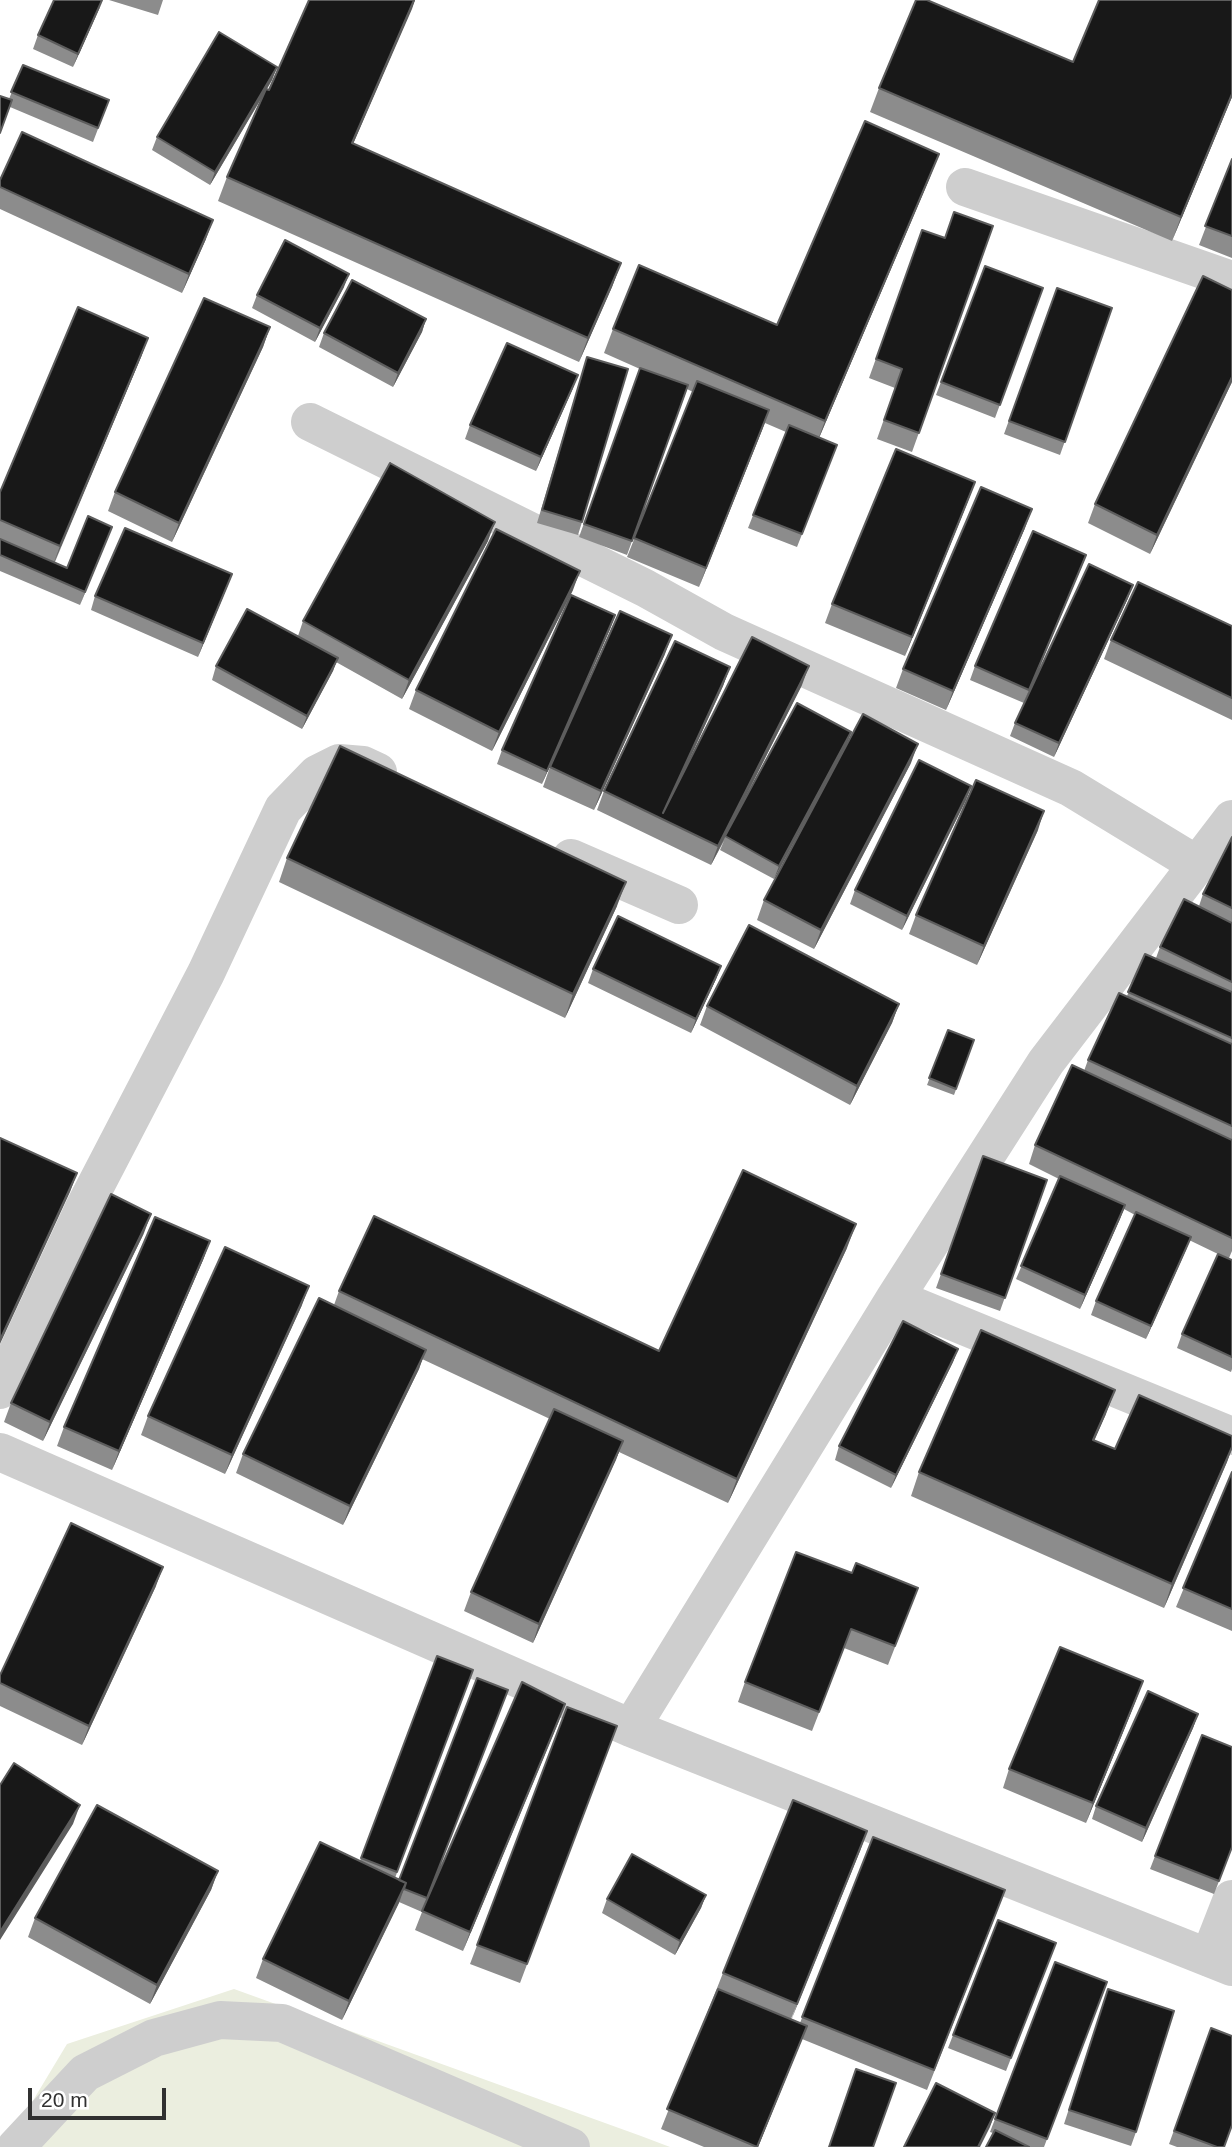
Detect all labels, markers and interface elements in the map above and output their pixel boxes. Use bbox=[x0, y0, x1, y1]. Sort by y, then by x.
scale bar bbox=[32, 2074, 170, 2118]
text: 20 m bbox=[41, 2088, 88, 2111]

